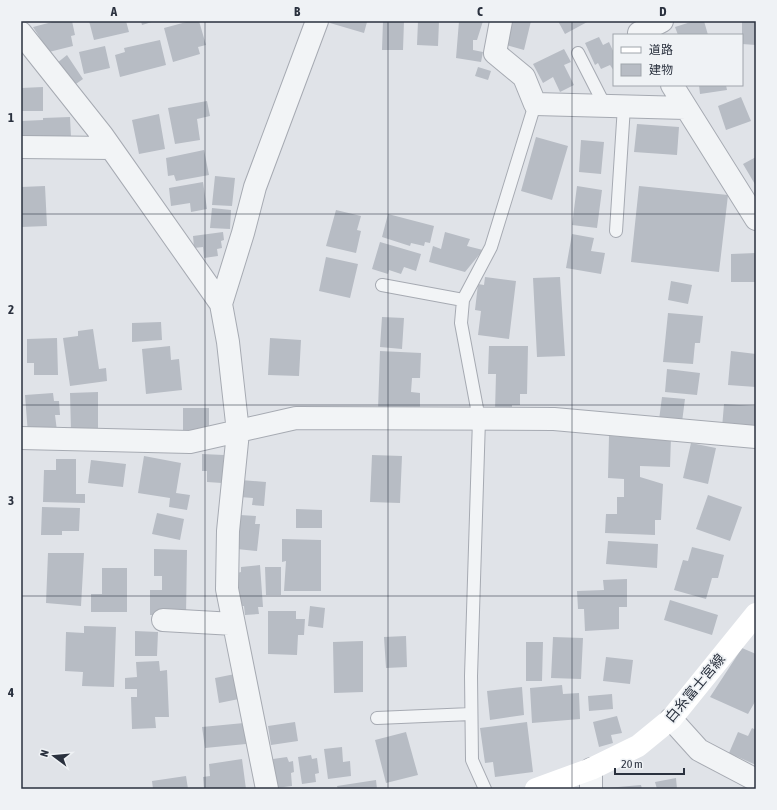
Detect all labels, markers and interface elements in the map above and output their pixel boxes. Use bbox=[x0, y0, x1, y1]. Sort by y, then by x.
text: A bbox=[110, 4, 118, 19]
text: B bbox=[294, 4, 301, 19]
text: C bbox=[477, 4, 483, 19]
text: D bbox=[659, 4, 667, 19]
legend bbox=[613, 34, 743, 86]
text: 道路 bbox=[649, 43, 673, 57]
text: 建物 bbox=[649, 63, 673, 77]
text: 1 bbox=[8, 110, 14, 125]
text: 2 bbox=[8, 302, 14, 317]
text: 3 bbox=[8, 493, 14, 508]
street label: 白糸富士宮線 bbox=[662, 651, 728, 725]
text: 4 bbox=[7, 685, 14, 700]
north arrow bbox=[34, 736, 74, 776]
text: N bbox=[38, 748, 51, 758]
scale bar bbox=[615, 750, 684, 776]
text: 20 m bbox=[621, 757, 643, 771]

